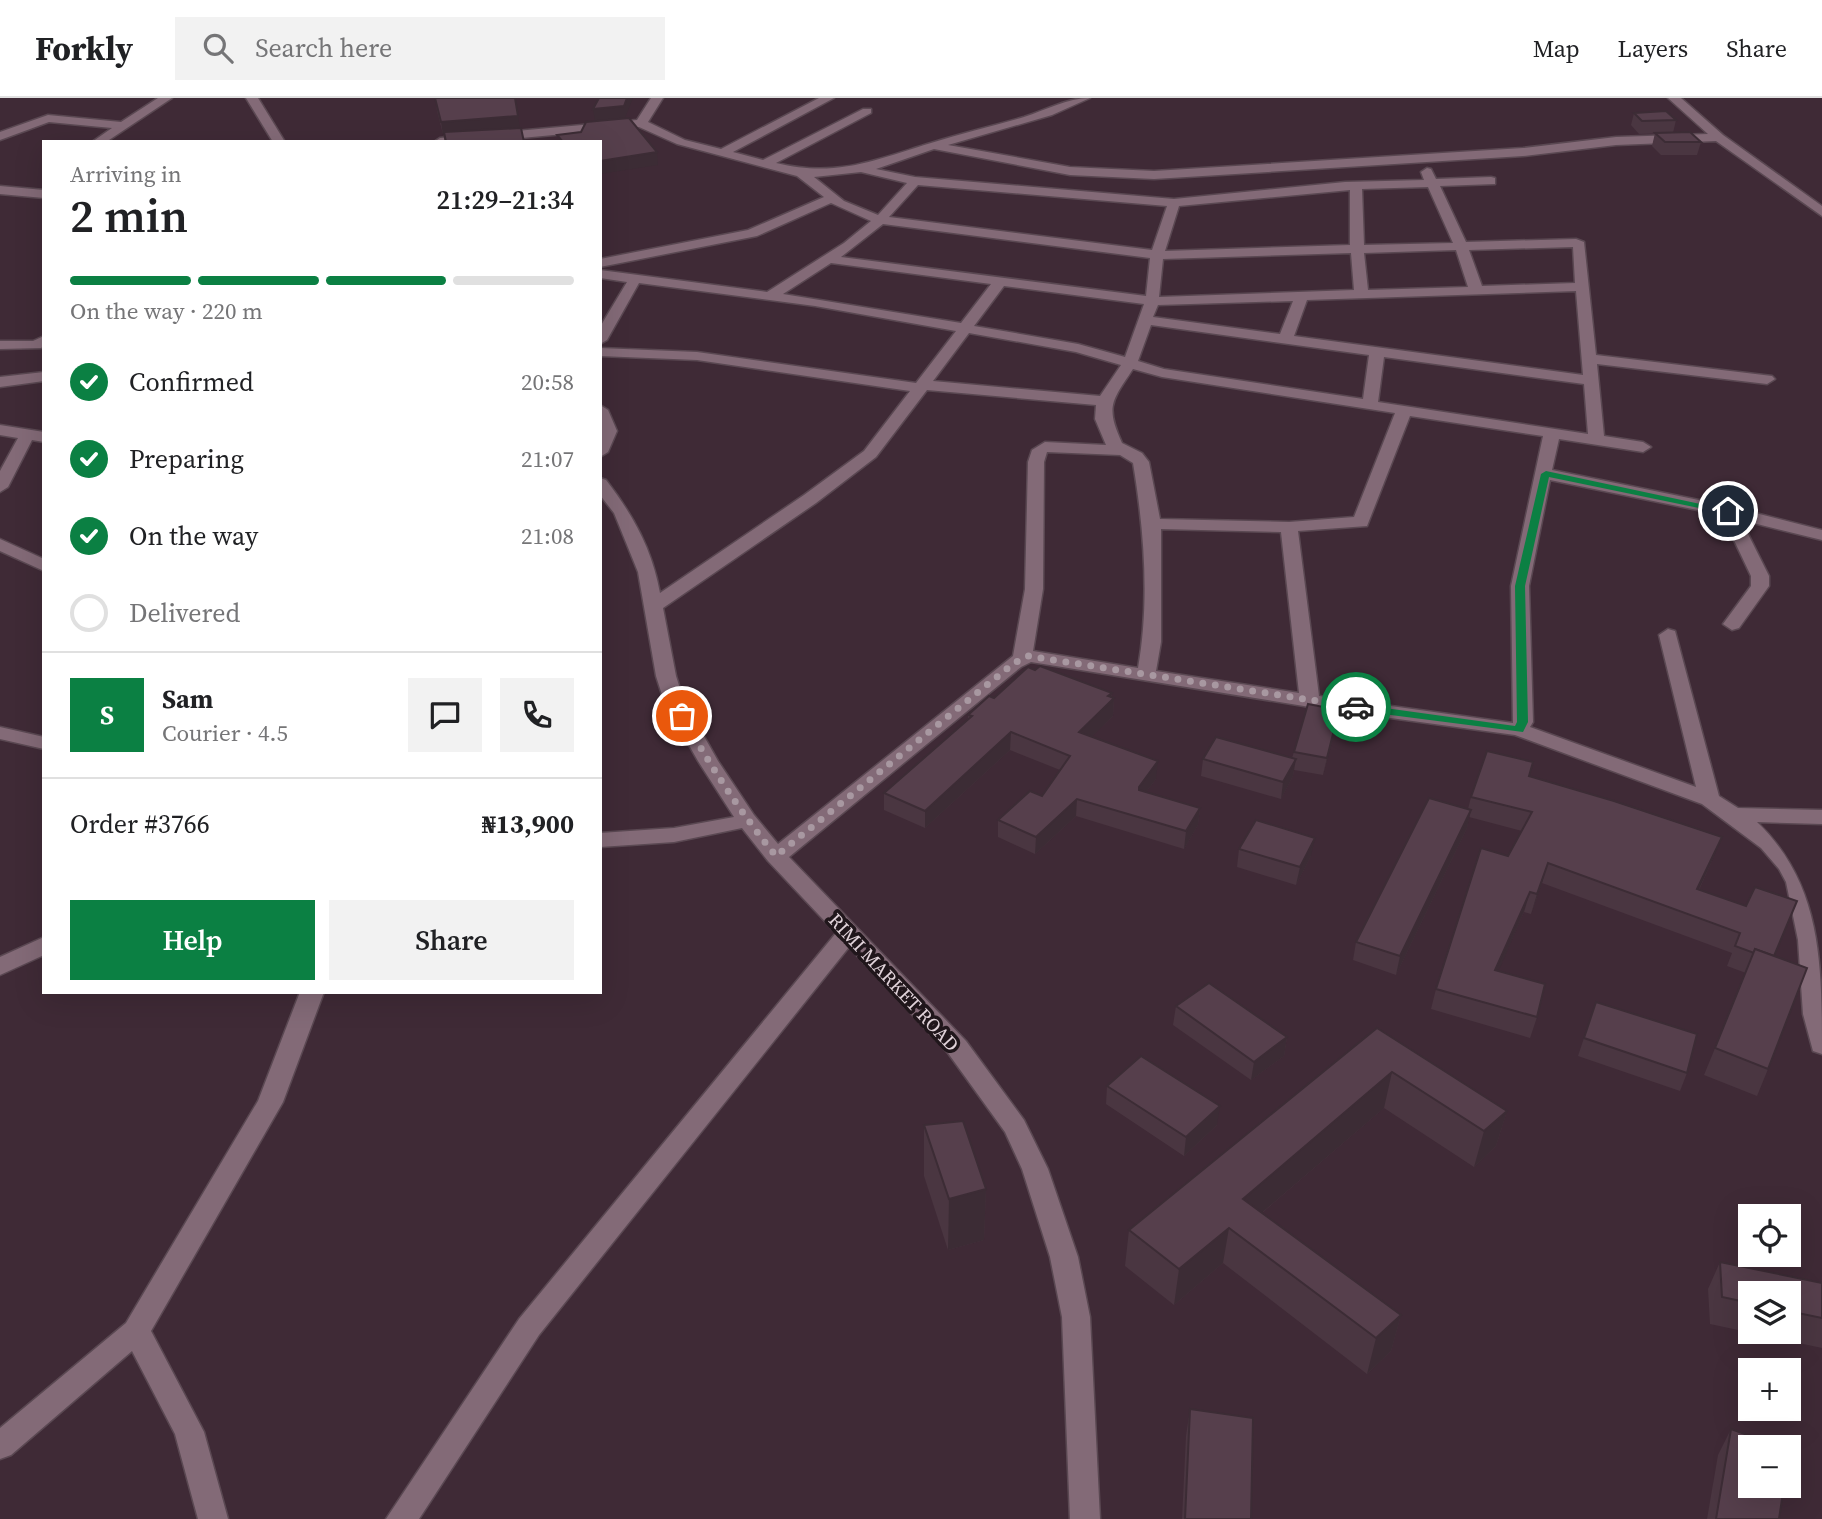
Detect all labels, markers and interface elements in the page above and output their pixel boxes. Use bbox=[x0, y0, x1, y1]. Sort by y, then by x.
search box bbox=[175, 17, 665, 80]
text: Forkly bbox=[35, 26, 133, 71]
icon: search bbox=[199, 29, 237, 67]
text: Search here bbox=[255, 30, 392, 66]
text: Map bbox=[1533, 32, 1580, 65]
text: Layers bbox=[1618, 32, 1688, 65]
text: Share bbox=[1726, 32, 1787, 65]
text: Arriving in bbox=[70, 158, 182, 190]
text: 21:29–21:34 bbox=[437, 182, 574, 218]
text: 2 min bbox=[70, 184, 188, 247]
text: On the way · 220 m bbox=[70, 295, 263, 327]
icon: check bbox=[70, 363, 108, 401]
text: Confirmed bbox=[129, 364, 254, 400]
text: 20:58 bbox=[521, 366, 574, 398]
icon: check bbox=[70, 440, 108, 478]
text: Preparing bbox=[129, 441, 244, 477]
text: 21:07 bbox=[521, 443, 574, 475]
pin bbox=[1698, 481, 1758, 541]
icon: home bbox=[1709, 492, 1747, 530]
icon: check bbox=[70, 517, 108, 555]
text: On the way bbox=[129, 518, 258, 554]
text: 21:08 bbox=[521, 520, 574, 552]
text: Delivered bbox=[129, 595, 240, 631]
courier bbox=[1321, 672, 1391, 742]
button: chat bbox=[408, 678, 482, 752]
button: phone bbox=[500, 678, 574, 752]
text: Sam bbox=[162, 681, 213, 717]
pin bbox=[652, 686, 712, 746]
icon: car bbox=[1337, 688, 1375, 726]
text: S bbox=[100, 697, 114, 733]
icon: bag bbox=[663, 697, 701, 735]
text: Courier · 4.5 bbox=[162, 717, 288, 749]
text: Order #3766 bbox=[70, 806, 210, 842]
text: ₦13,900 bbox=[482, 806, 574, 842]
button: Help bbox=[70, 900, 315, 980]
button: Share bbox=[329, 900, 574, 980]
street label: RIMI MARKET ROAD bbox=[823, 907, 965, 1057]
map controls bbox=[1738, 1204, 1801, 1498]
button: locate bbox=[1738, 1204, 1801, 1267]
button: layers bbox=[1738, 1281, 1801, 1344]
button: + bbox=[1738, 1358, 1801, 1421]
button: − bbox=[1738, 1435, 1801, 1498]

